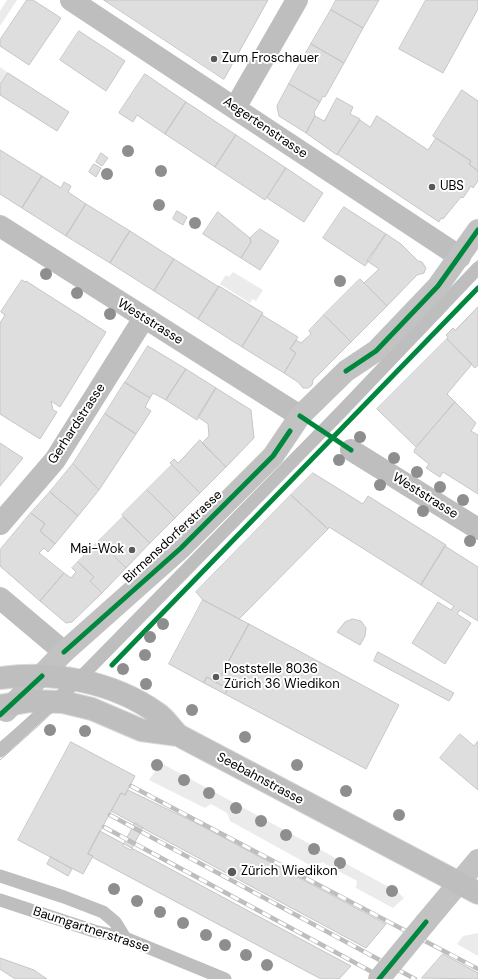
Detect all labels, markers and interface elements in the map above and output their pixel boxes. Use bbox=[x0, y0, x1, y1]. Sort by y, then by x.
place label: Zum Froschauer bbox=[222, 51, 319, 67]
marker: Zum Froschauer bbox=[209, 54, 219, 64]
street label: Aegertenstrasse bbox=[220, 94, 310, 162]
place label: UBS bbox=[440, 179, 464, 195]
marker: UBS bbox=[427, 182, 437, 192]
street label: Weststrasse bbox=[114, 296, 186, 348]
street label: Gerhardstrasse bbox=[45, 381, 109, 467]
street label: Weststrasse bbox=[389, 470, 461, 522]
street label: Birmensdorferstrasse bbox=[120, 487, 226, 587]
place label: Mai-Wok bbox=[70, 542, 124, 558]
marker: Mai-Wok bbox=[127, 545, 137, 555]
place label: Poststelle 8036 Zürich 36 Wiedikon bbox=[224, 662, 340, 693]
marker: Poststelle 8036 Zürich 36 Wiedikon bbox=[211, 672, 221, 682]
street label: Seebahnstrasse bbox=[214, 750, 306, 808]
place label: Zürich Wiedikon bbox=[241, 864, 337, 880]
marker: Zürich Wiedikon bbox=[226, 866, 238, 878]
street label: Baumgartnerstrasse bbox=[31, 904, 151, 956]

